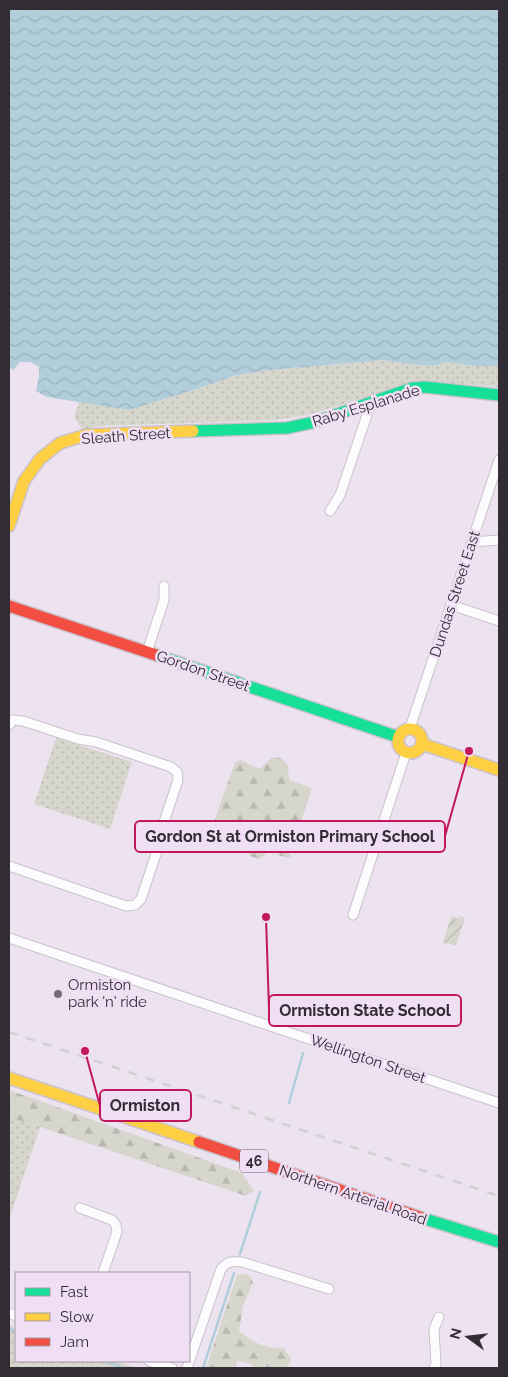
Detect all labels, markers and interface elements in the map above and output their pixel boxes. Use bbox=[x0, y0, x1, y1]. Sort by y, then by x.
street label: Raby Esplanade bbox=[310, 381, 422, 431]
street label: Sleath Street bbox=[81, 424, 171, 448]
street label: Dundas Street East bbox=[426, 528, 484, 660]
street label: Gordon Street bbox=[154, 647, 252, 695]
callout: Gordon St at Ormiston Primary School bbox=[135, 821, 445, 852]
text: Gordon St at Ormiston Primary School bbox=[145, 827, 436, 846]
place label: Ormiston park 'n' ride bbox=[68, 976, 147, 1011]
marker: Ormiston park 'n' ride bbox=[52, 988, 64, 1000]
callout: Ormiston State School bbox=[269, 995, 461, 1026]
text: Ormiston State School bbox=[279, 1001, 452, 1020]
street label: Wellington Street bbox=[308, 1031, 428, 1087]
callout: Ormiston bbox=[100, 1090, 191, 1121]
text: Ormiston bbox=[110, 1096, 180, 1115]
road number: 46 bbox=[240, 1150, 268, 1172]
street label: Northern Arterial Road bbox=[277, 1161, 429, 1229]
legend bbox=[15, 1272, 190, 1362]
text: Fast bbox=[60, 1283, 88, 1301]
text: Slow bbox=[60, 1308, 94, 1326]
north arrow bbox=[443, 1312, 493, 1362]
text: N bbox=[446, 1326, 465, 1341]
text: Jam bbox=[60, 1333, 89, 1351]

